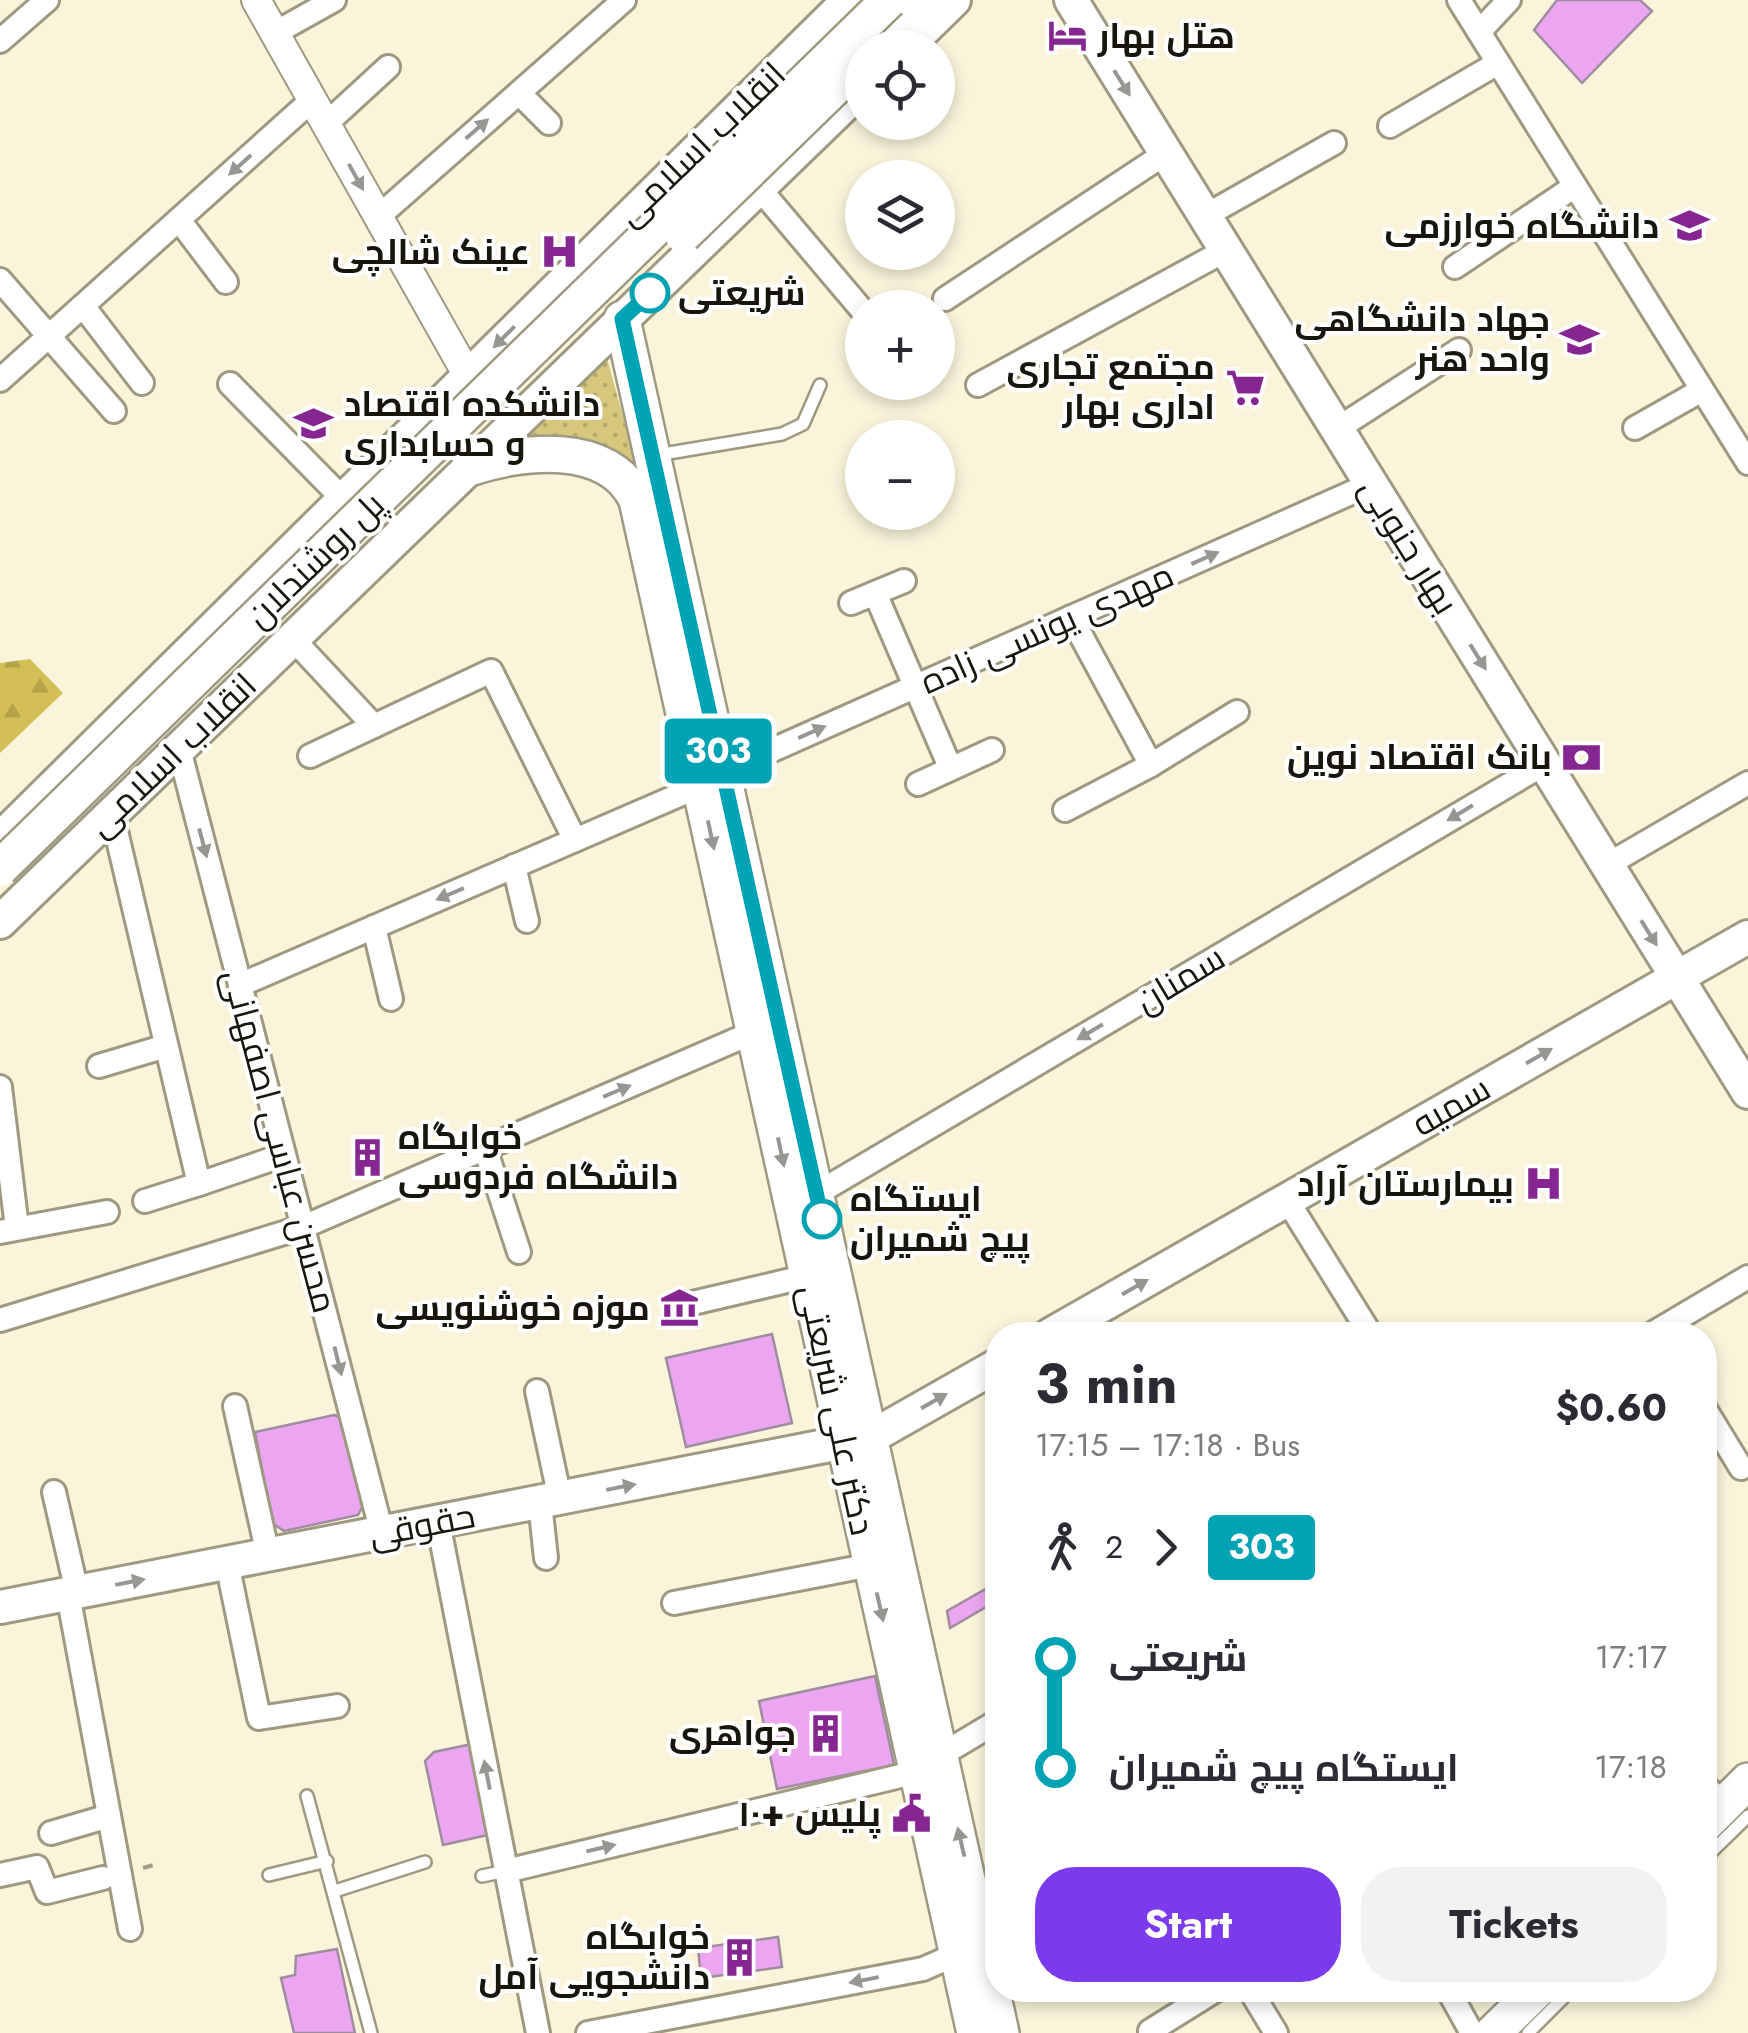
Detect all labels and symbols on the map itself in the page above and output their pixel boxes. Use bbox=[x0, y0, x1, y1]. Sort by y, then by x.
place label: هتل بهار bbox=[1097, 11, 1235, 61]
hotel icon: هتل بهار bbox=[1047, 15, 1089, 57]
street label: انقلاب اسلامی bbox=[605, 50, 797, 238]
one-way arrow bbox=[1113, 69, 1130, 97]
one-way arrow bbox=[465, 118, 489, 141]
one-way arrow bbox=[228, 153, 252, 176]
one-way arrow bbox=[347, 162, 364, 191]
place label: دانشگاه خوارزمی bbox=[1384, 201, 1659, 251]
school or university icon: دانشگاه خوارزمی bbox=[1668, 205, 1710, 247]
place label: عينک شالچی bbox=[332, 227, 530, 277]
hospital icon: عينک شالچی bbox=[539, 231, 581, 273]
place label: شریعتی bbox=[678, 268, 806, 318]
marker: شریعتی bbox=[631, 274, 669, 312]
place label: جهاد دانشگاهی واحد هنر bbox=[1294, 294, 1550, 384]
school or university icon: جهاد دانشگاهی واحد هنر bbox=[1559, 318, 1601, 360]
one-way arrow bbox=[492, 325, 516, 349]
place label: مجتمع تجاری اداری بهار bbox=[1006, 342, 1215, 432]
supermarket icon: مجتمع تجاری اداری بهار bbox=[1224, 366, 1266, 408]
place label: دانشکده اقتصاد و حسابداری bbox=[344, 379, 600, 469]
school or university icon: دانشکده اقتصاد و حسابداری bbox=[293, 403, 335, 445]
street label: بهار جنوبی bbox=[1347, 468, 1471, 624]
street label: پل روشندلان bbox=[234, 481, 396, 639]
street label: مهدی یونسی زاده bbox=[912, 550, 1182, 706]
one-way arrow bbox=[1190, 550, 1220, 566]
one-way arrow bbox=[1468, 643, 1487, 670]
street label: انقلاب اسلامی bbox=[76, 661, 268, 849]
line badge: 303 bbox=[660, 718, 776, 784]
one-way arrow bbox=[797, 724, 827, 740]
place label: بانک اقتصاد نوین bbox=[1287, 732, 1552, 782]
bank icon: بانک اقتصاد نوین bbox=[1561, 736, 1603, 778]
one-way arrow bbox=[1446, 804, 1474, 821]
one-way arrow bbox=[704, 820, 719, 851]
one-way arrow bbox=[196, 828, 211, 859]
one-way arrow bbox=[435, 886, 465, 902]
one-way arrow bbox=[1640, 919, 1657, 947]
street label: سمنان bbox=[1126, 933, 1234, 1025]
street label: محسن عباسی اصفهانی bbox=[210, 964, 350, 1318]
one-way arrow bbox=[1076, 1023, 1104, 1040]
one-way arrow bbox=[1524, 1048, 1553, 1065]
street label: سمیه bbox=[1403, 1064, 1499, 1148]
one-way arrow bbox=[602, 1083, 632, 1099]
place label: خوابگاه دانشگاه فردوسی bbox=[398, 1112, 678, 1202]
building icon: خوابگاه دانشگاه فردوسی bbox=[347, 1136, 389, 1178]
one-way arrow bbox=[774, 1137, 789, 1168]
place label: بیمارستان آراد bbox=[1297, 1159, 1514, 1209]
hospital icon: بیمارستان آراد bbox=[1523, 1163, 1565, 1205]
place label: ایستگاه پیچ شمیران bbox=[850, 1174, 1030, 1264]
marker: ایستگاه پیچ شمیران bbox=[803, 1200, 841, 1238]
one-way arrow bbox=[1120, 1278, 1149, 1295]
street label: دکتر علی شریعتی bbox=[786, 1280, 888, 1540]
place label: موزه خوشنویسی bbox=[375, 1283, 650, 1333]
museum icon: موزه خوشنویسی bbox=[659, 1287, 701, 1329]
one-way arrow bbox=[330, 1346, 346, 1377]
one-way arrow bbox=[920, 1393, 949, 1410]
one-way arrow bbox=[606, 1478, 637, 1494]
street label: حقوقی bbox=[365, 1490, 479, 1560]
one-way arrow bbox=[115, 1574, 146, 1589]
one-way arrow bbox=[873, 1592, 888, 1623]
place label: جواهری bbox=[669, 1708, 796, 1758]
building icon: جواهری bbox=[805, 1712, 847, 1754]
one-way arrow bbox=[479, 1759, 494, 1790]
place label: پلیس +۱۰ bbox=[738, 1789, 881, 1839]
public building icon: پلیس +۱۰ bbox=[890, 1793, 932, 1835]
one-way arrow bbox=[953, 1826, 968, 1857]
one-way arrow bbox=[586, 1840, 617, 1855]
place label: خوابگاه دانشجویی آمل bbox=[478, 1912, 710, 2002]
building icon: خوابگاه دانشجویی آمل bbox=[719, 1936, 761, 1978]
one-way arrow bbox=[848, 1973, 879, 1989]

